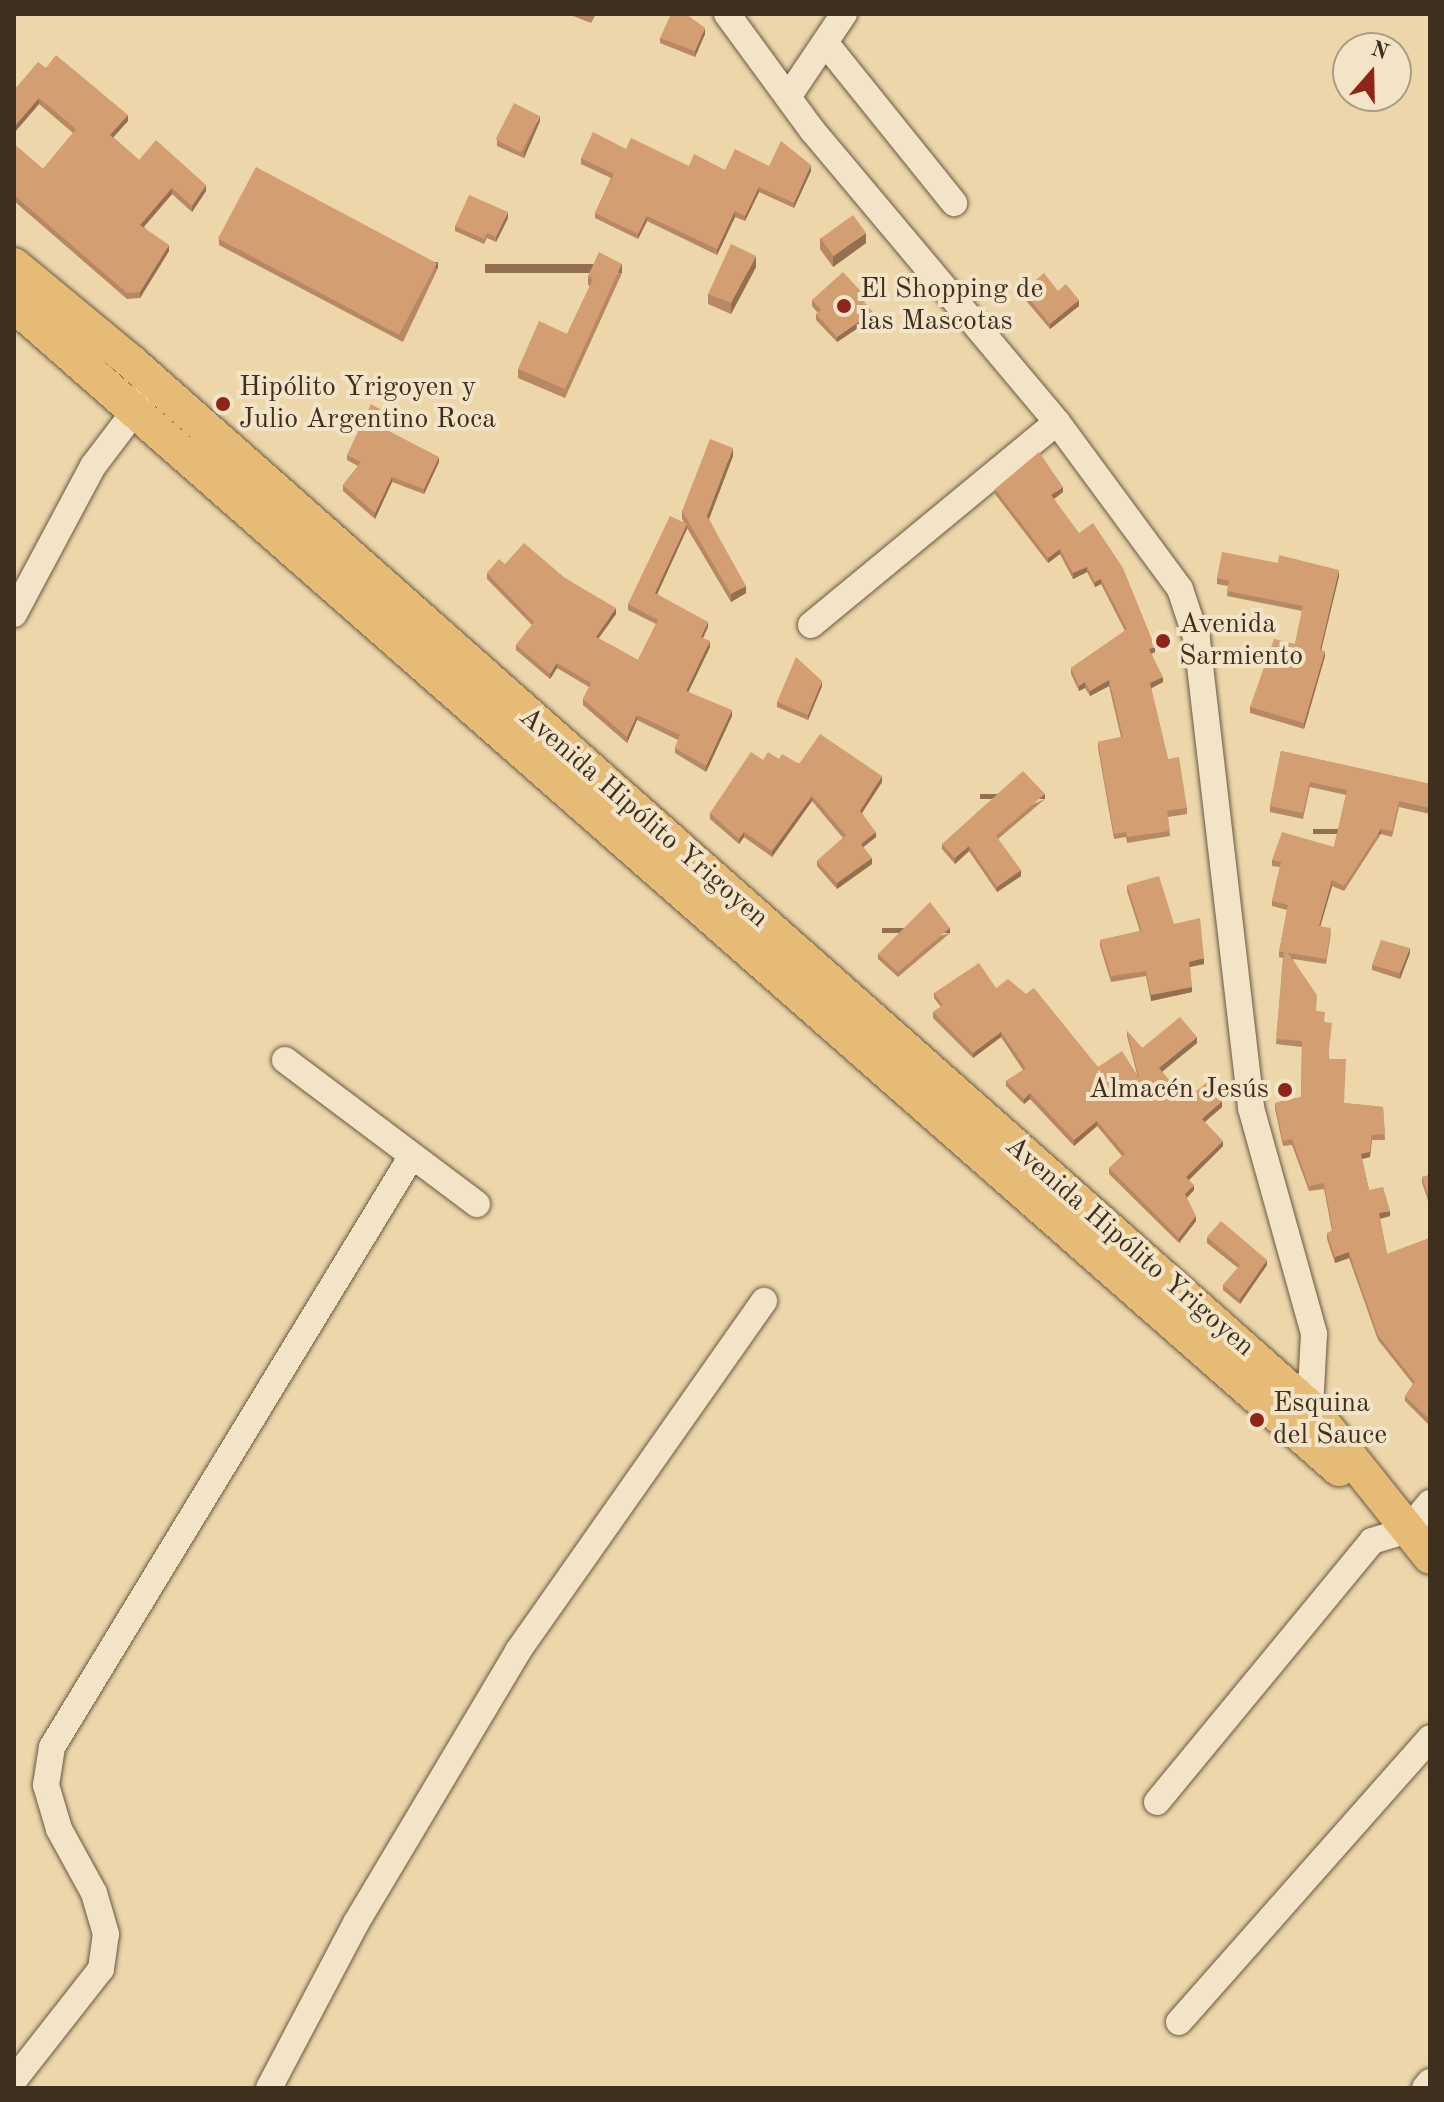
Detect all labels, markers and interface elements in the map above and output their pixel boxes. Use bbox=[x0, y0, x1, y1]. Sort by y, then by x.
north arrow bbox=[1332, 32, 1412, 112]
text: N bbox=[1368, 38, 1391, 65]
place label: El Shopping de las Mascotas bbox=[860, 273, 1043, 339]
marker: El Shopping de las Mascotas bbox=[835, 297, 853, 315]
place label: Hipólito Yrigoyen y Julio Argentino Roca bbox=[239, 371, 496, 437]
marker: Hipólito Yrigoyen y Julio Argentino Roca bbox=[214, 395, 232, 413]
place label: Avenida Sarmiento bbox=[1179, 608, 1303, 674]
marker: Avenida Sarmiento bbox=[1154, 632, 1172, 650]
street label: Avenida Hipólito Yrigoyen bbox=[511, 701, 775, 935]
place label: Almacén Jesús bbox=[1089, 1073, 1269, 1107]
marker: Almacén Jesús bbox=[1276, 1081, 1294, 1099]
street label: Avenida Hipólito Yrigoyen bbox=[997, 1130, 1261, 1364]
place label: Esquina del Sauce bbox=[1273, 1387, 1387, 1453]
marker: Esquina del Sauce bbox=[1248, 1411, 1266, 1429]

